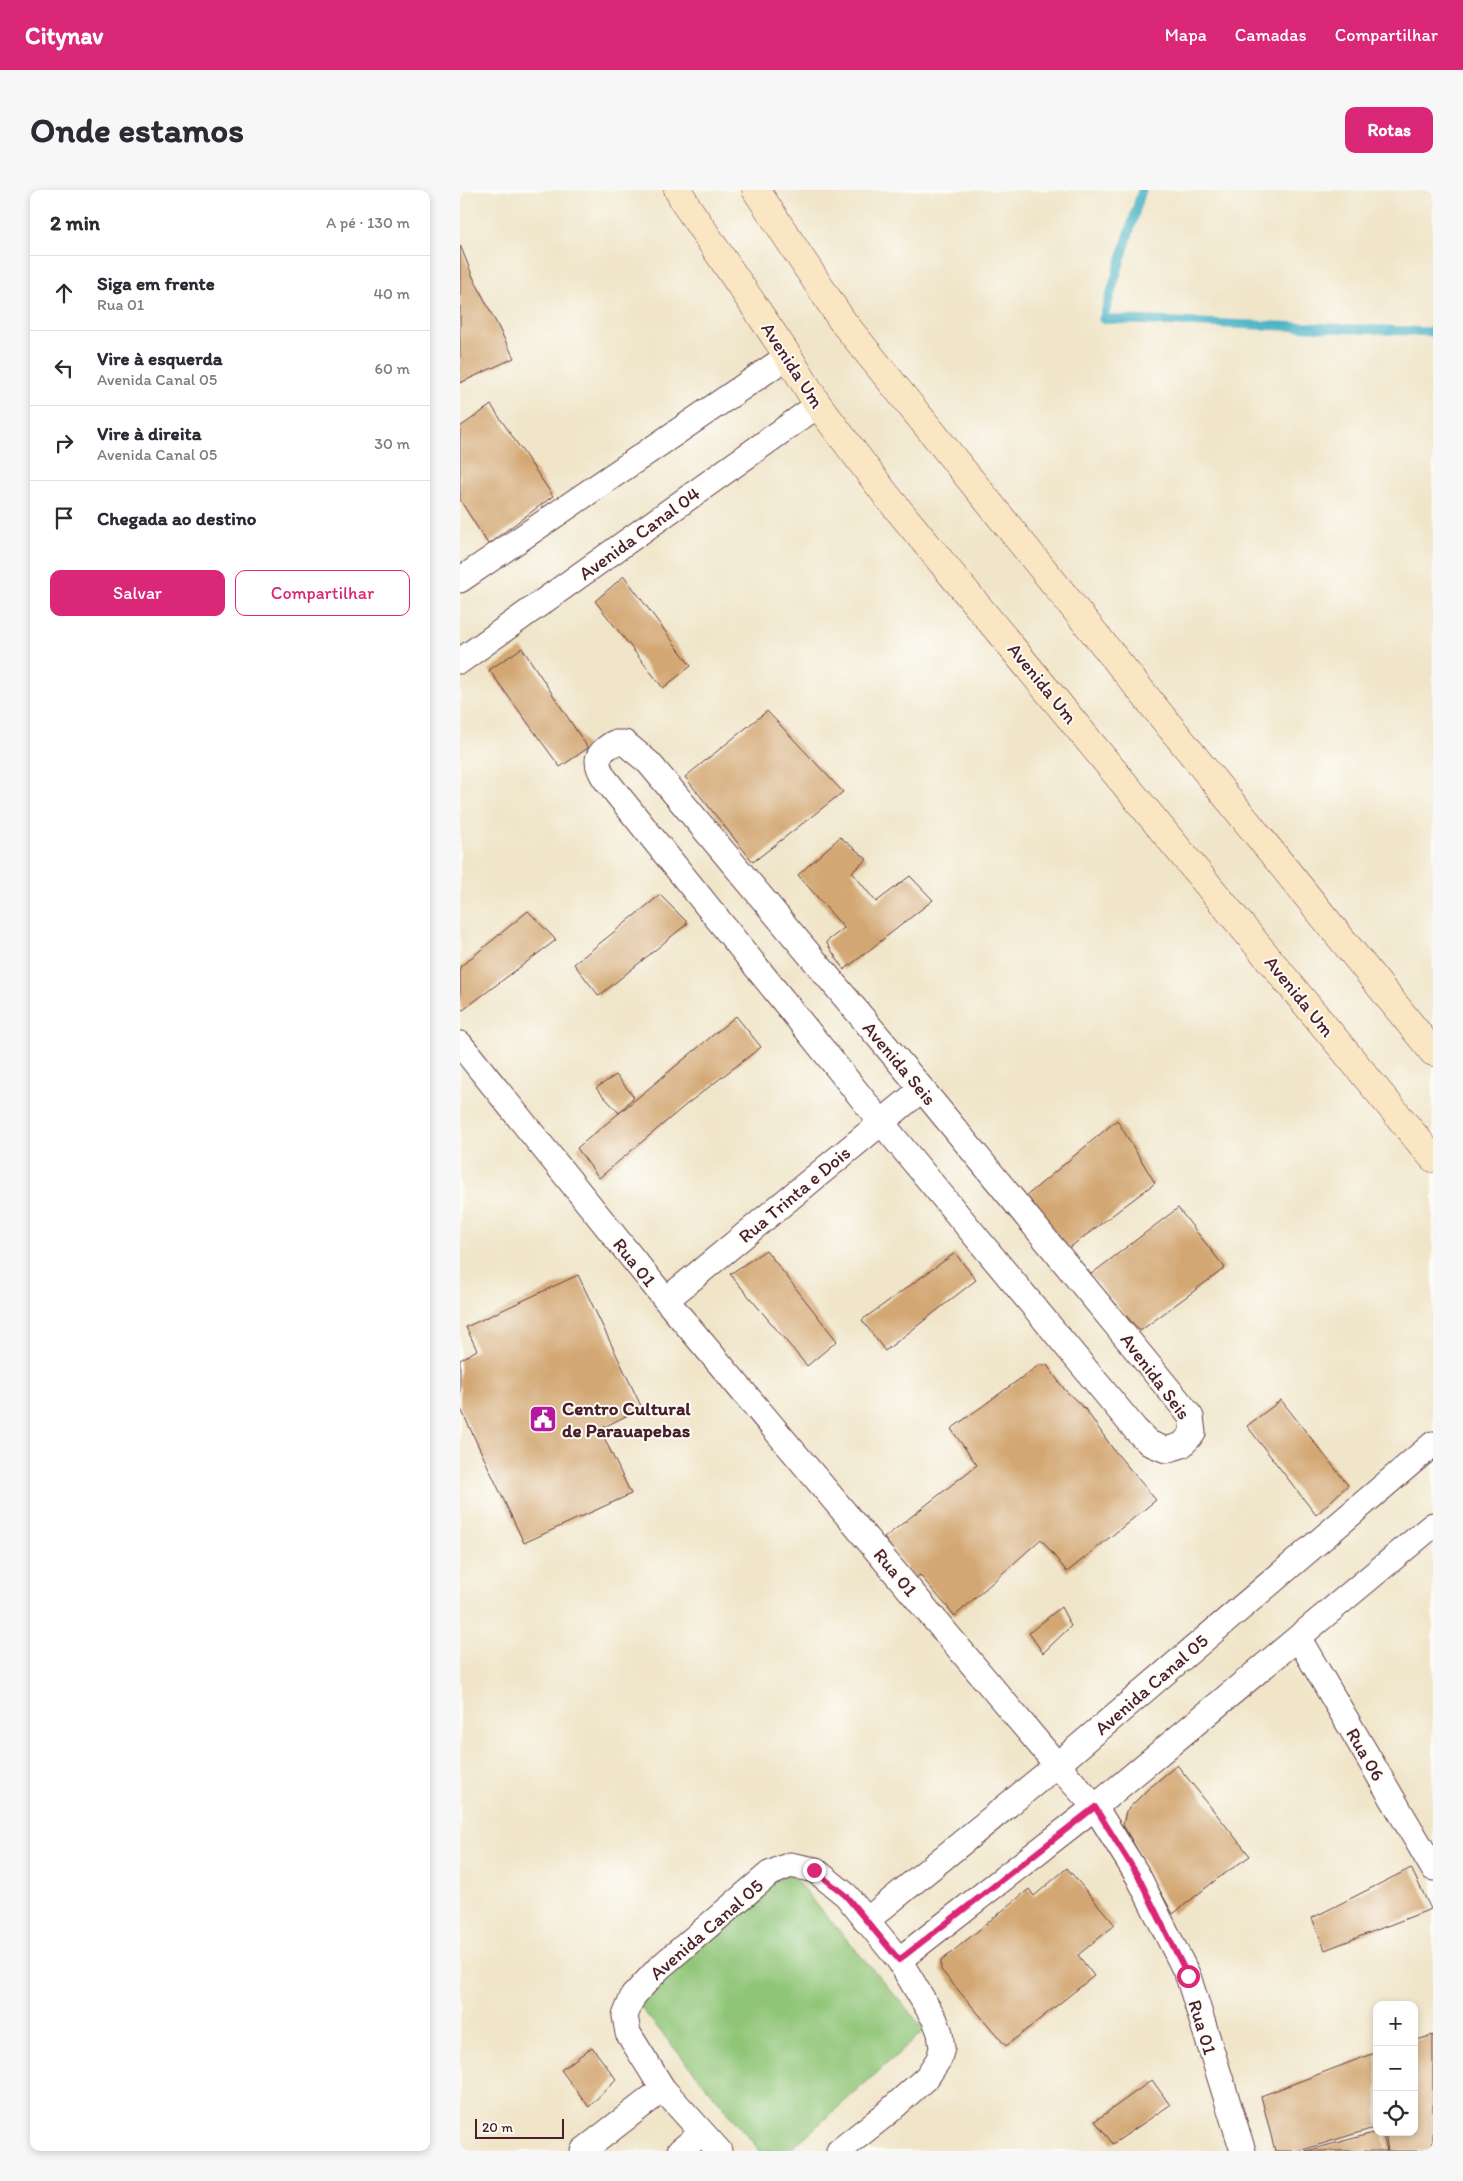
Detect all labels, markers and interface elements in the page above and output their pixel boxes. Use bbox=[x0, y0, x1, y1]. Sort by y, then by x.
text: Citynav bbox=[25, 21, 103, 50]
text: Mapa bbox=[1165, 24, 1207, 46]
text: Camadas bbox=[1235, 24, 1307, 46]
text: Compartilhar bbox=[1335, 24, 1438, 46]
button: Rotas bbox=[1345, 107, 1433, 153]
text: Onde estamos bbox=[30, 109, 244, 151]
text: 2 min bbox=[50, 210, 100, 235]
text: A pé · 130 m bbox=[326, 213, 410, 232]
text: Siga em frente bbox=[97, 272, 215, 295]
icon: ahead bbox=[50, 279, 78, 307]
text: 40 m bbox=[373, 284, 410, 303]
text: Rua 01 bbox=[97, 295, 144, 314]
street label: Avenida Um bbox=[756, 318, 829, 413]
text: Vire à esquerda bbox=[97, 347, 223, 370]
icon: left bbox=[50, 354, 78, 382]
text: 60 m bbox=[375, 359, 410, 378]
text: Avenida Canal 05 bbox=[97, 370, 217, 389]
text: Vire à direita bbox=[97, 422, 202, 445]
icon: right bbox=[50, 429, 78, 457]
text: 30 m bbox=[374, 434, 410, 453]
text: Avenida Canal 05 bbox=[97, 445, 217, 464]
street label: Avenida Canal 04 bbox=[574, 482, 704, 585]
icon: arrive bbox=[50, 504, 78, 532]
text: Chegada ao destino bbox=[97, 507, 256, 530]
button: Salvar bbox=[50, 570, 225, 616]
button: Compartilhar bbox=[235, 570, 410, 616]
street label: Avenida Um bbox=[1003, 638, 1082, 729]
street label: Avenida Um bbox=[1260, 951, 1339, 1042]
street label: Avenida Seis bbox=[858, 1017, 941, 1110]
street label: Rua Trinta e Dois bbox=[734, 1141, 855, 1248]
street label: Rua 01 bbox=[608, 1233, 661, 1291]
street label: Avenida Seis bbox=[1116, 1329, 1196, 1424]
place label: Centro Cultural de Parauapebas bbox=[562, 1397, 691, 1442]
public building icon: Centro Cultural de Parauapebas bbox=[528, 1404, 558, 1434]
street label: Rua 01 bbox=[869, 1543, 923, 1601]
street label: Avenida Canal 05 bbox=[1090, 1629, 1213, 1740]
street label: Rua 06 bbox=[1341, 1724, 1390, 1785]
route end bbox=[803, 1859, 826, 1882]
street label: Avenida Canal 05 bbox=[645, 1874, 768, 1985]
route start bbox=[1177, 1965, 1200, 1988]
street label: Rua 01 bbox=[1183, 1997, 1222, 2058]
map controls bbox=[1373, 2001, 1418, 2136]
button: + bbox=[1373, 2001, 1418, 2046]
button: − bbox=[1373, 2046, 1418, 2091]
button: locate bbox=[1373, 2091, 1418, 2136]
scale bar bbox=[475, 2116, 564, 2139]
text: 20 m bbox=[482, 2119, 513, 2136]

